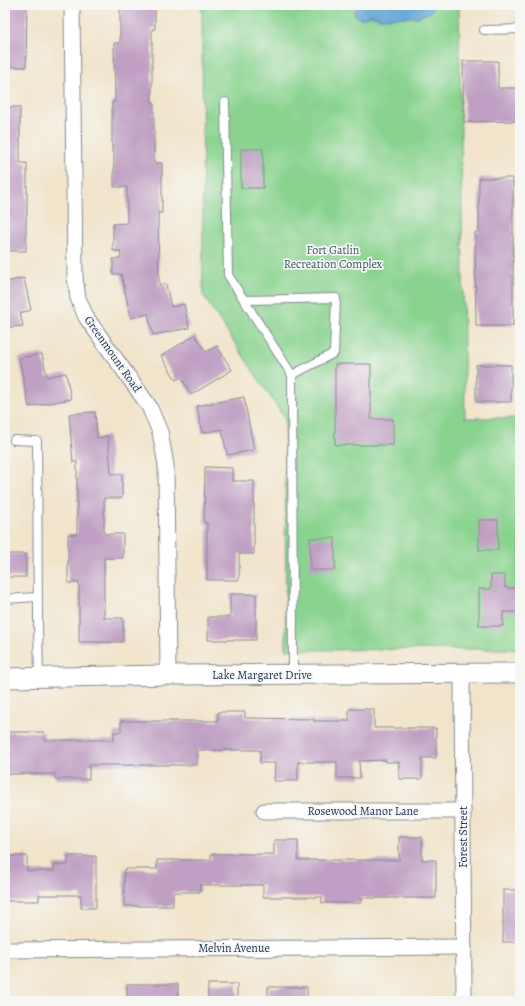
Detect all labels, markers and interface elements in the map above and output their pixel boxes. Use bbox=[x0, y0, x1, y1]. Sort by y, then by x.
park label: Fort Gatlin Recreation Complex bbox=[284, 242, 383, 272]
street label: Greenmount Road bbox=[81, 313, 146, 396]
street label: Lake Margaret Drive bbox=[212, 667, 312, 683]
street label: Rosewood Manor Lane bbox=[308, 803, 418, 819]
street label: Forest Street bbox=[455, 806, 471, 868]
street label: Melvin Avenue bbox=[198, 940, 270, 956]

